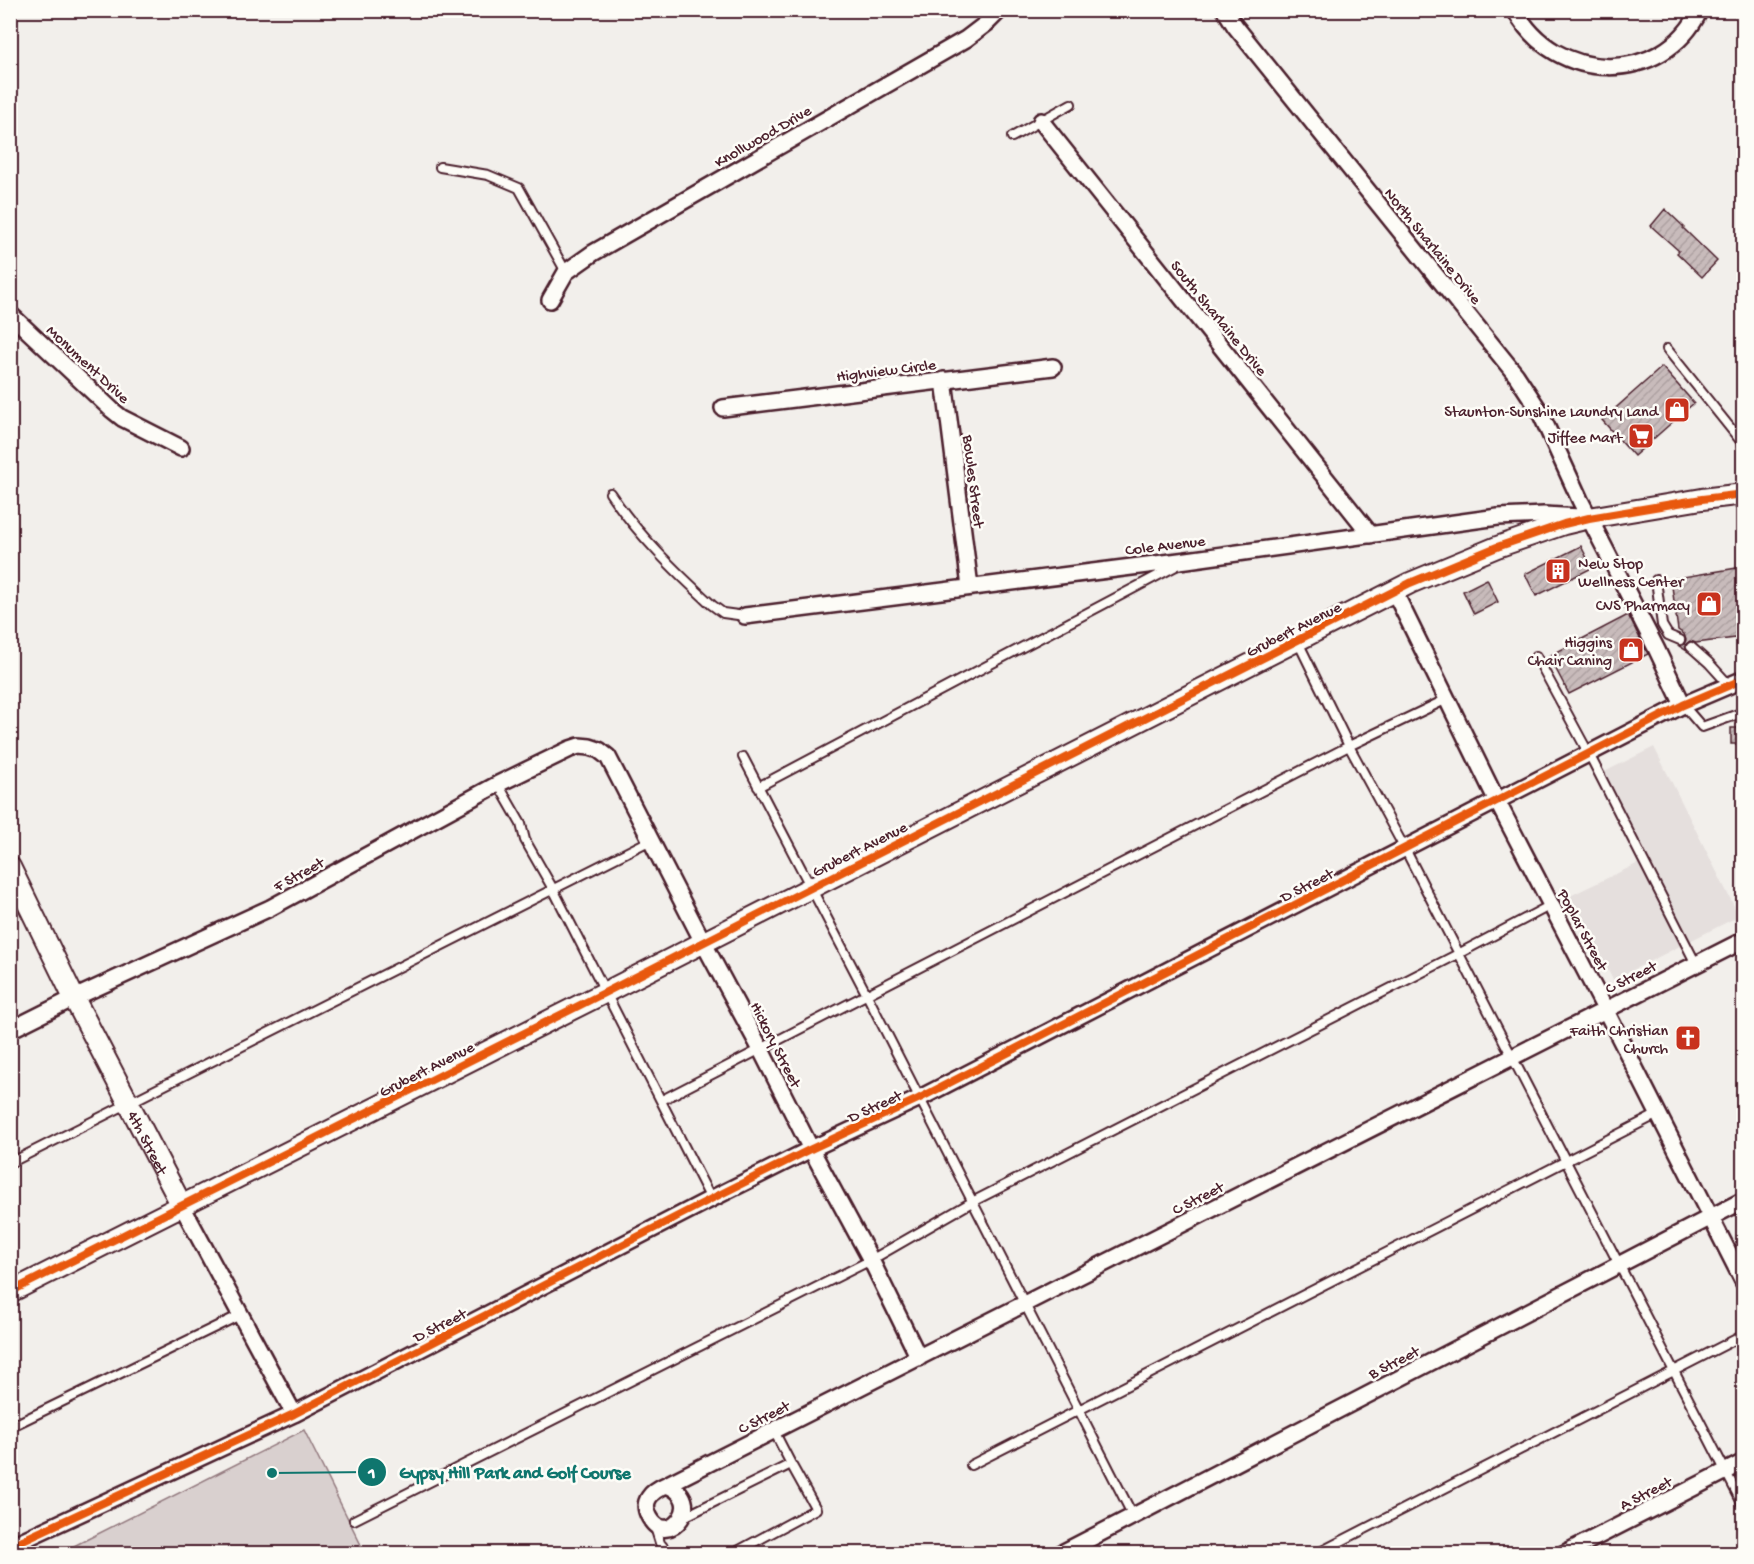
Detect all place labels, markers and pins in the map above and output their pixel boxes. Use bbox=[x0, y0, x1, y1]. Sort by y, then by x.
shop icon: Staunton-Sunshine Laundry Land bbox=[1662, 395, 1692, 425]
place label: Staunton-Sunshine Laundry Land bbox=[1444, 404, 1660, 423]
supermarket icon: Jiffee Mart bbox=[1626, 421, 1656, 451]
place label: Jiffee Mart bbox=[1548, 430, 1623, 449]
building icon: New Stop Wellness Center bbox=[1543, 556, 1573, 586]
place label: New Stop Wellness Center bbox=[1578, 556, 1685, 593]
shop icon: CVS Pharmacy bbox=[1694, 589, 1724, 619]
place label: CVS Pharmacy bbox=[1596, 598, 1690, 617]
place label: Higgins Chair Caning bbox=[1528, 635, 1613, 672]
shop icon: Higgins Chair Caning bbox=[1616, 635, 1646, 665]
place label: Faith Christian Church bbox=[1569, 1023, 1668, 1060]
church icon: Faith Christian Church bbox=[1673, 1023, 1703, 1053]
callout: Gypsy Hill Park and Golf Course bbox=[357, 1454, 642, 1490]

